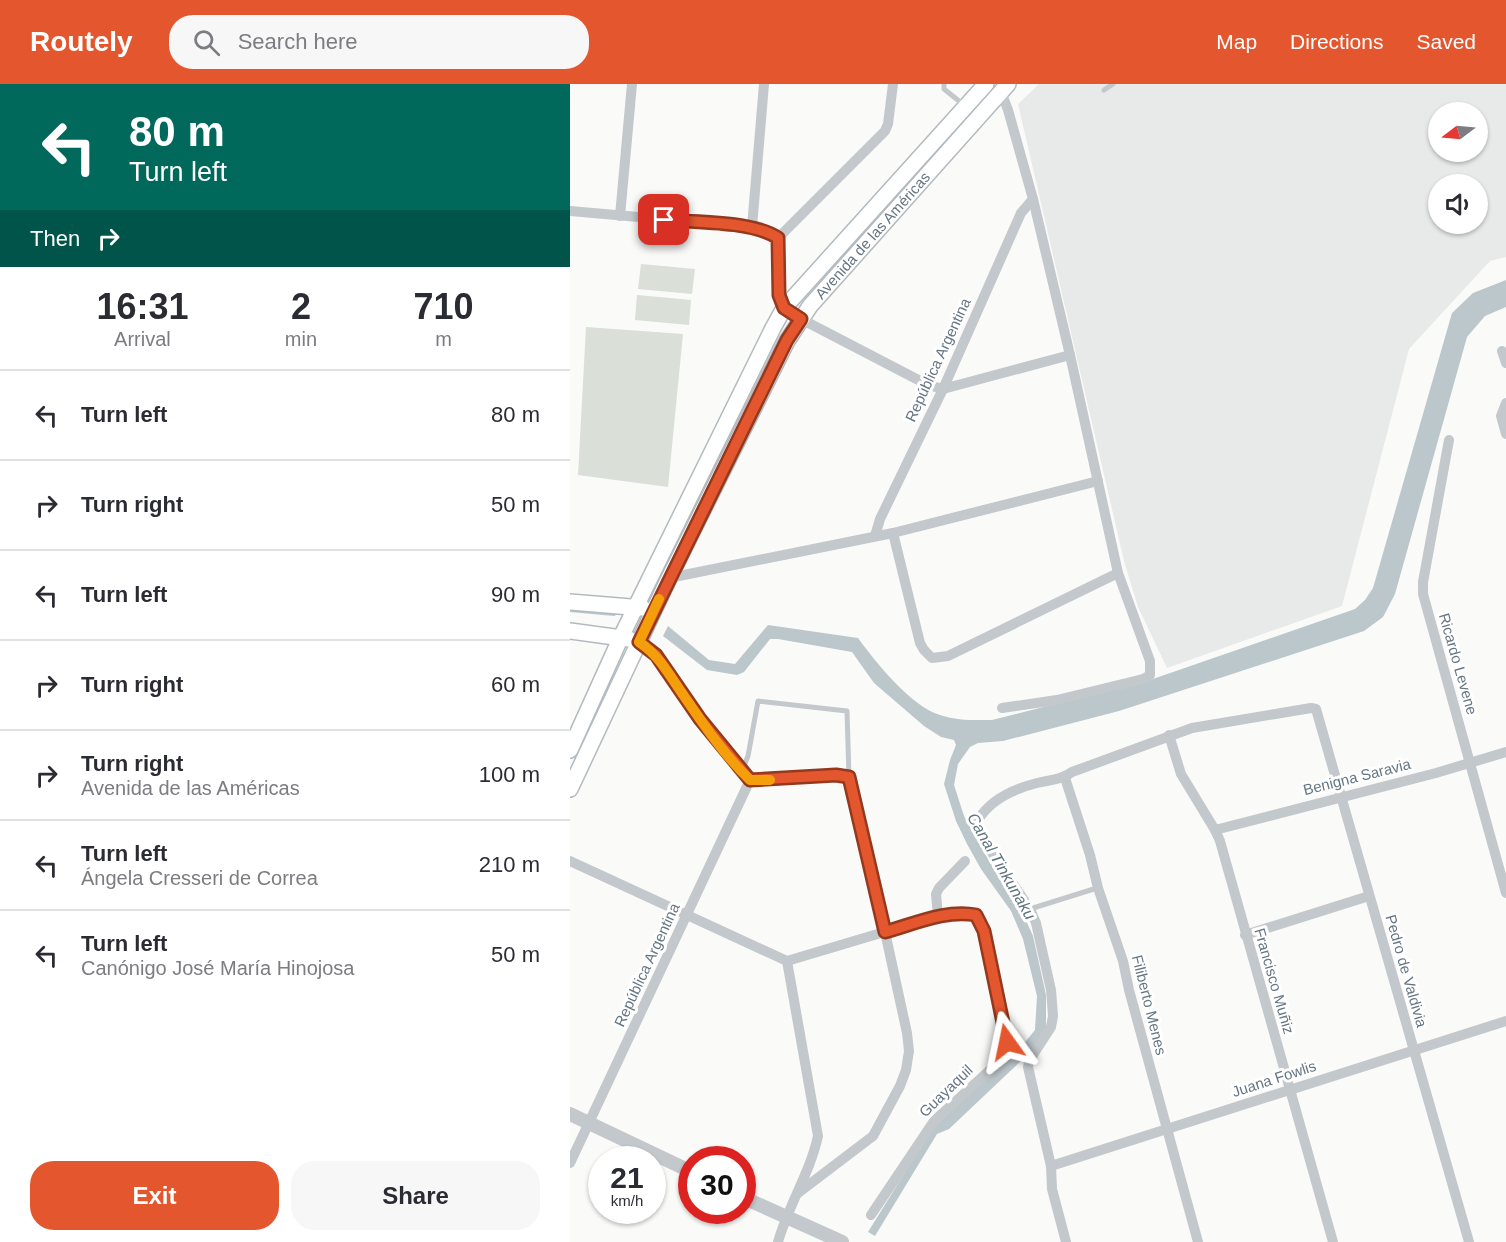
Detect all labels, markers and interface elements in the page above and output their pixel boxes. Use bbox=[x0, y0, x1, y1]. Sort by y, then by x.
search box bbox=[169, 15, 589, 69]
text: Routely bbox=[30, 26, 133, 57]
icon: search bbox=[190, 26, 223, 59]
text: Search here bbox=[238, 29, 358, 54]
text: Map bbox=[1216, 30, 1257, 53]
text: Directions bbox=[1290, 30, 1383, 53]
text: Saved bbox=[1416, 30, 1476, 53]
north arrow bbox=[1428, 102, 1488, 162]
map controls bbox=[1428, 102, 1488, 234]
icon: left bbox=[30, 108, 108, 186]
text: 80 m bbox=[129, 108, 225, 155]
text: Turn left bbox=[129, 157, 227, 187]
street label: Avenida de las Américas bbox=[811, 168, 933, 302]
button: sound bbox=[1428, 174, 1488, 234]
pin bbox=[638, 194, 689, 245]
icon: arrive bbox=[647, 203, 680, 236]
icon: right bbox=[92, 222, 125, 255]
text: Then bbox=[30, 226, 80, 251]
text: 16:31 bbox=[96, 286, 188, 327]
text: 2 bbox=[291, 286, 311, 327]
text: 710 bbox=[413, 286, 474, 327]
street label: República Argentina bbox=[901, 295, 974, 424]
text: Arrival bbox=[114, 328, 171, 350]
text: min bbox=[285, 328, 317, 350]
text: m bbox=[435, 328, 452, 350]
icon: left bbox=[30, 399, 63, 432]
text: Turn left bbox=[81, 402, 167, 427]
text: 80 m bbox=[491, 402, 540, 427]
icon: right bbox=[30, 489, 63, 522]
text: Turn right bbox=[81, 492, 183, 517]
text: 50 m bbox=[491, 492, 540, 517]
icon: left bbox=[30, 579, 63, 612]
text: Turn left bbox=[81, 582, 167, 607]
text: 90 m bbox=[491, 582, 540, 607]
street label: Ricardo Levene bbox=[1436, 611, 1481, 717]
icon: right bbox=[30, 669, 63, 702]
text: Turn right bbox=[81, 672, 183, 697]
text: 60 m bbox=[491, 672, 540, 697]
text: Turn right bbox=[81, 751, 183, 776]
street label: Benigna Saravia bbox=[1301, 755, 1413, 798]
icon: right bbox=[30, 759, 63, 792]
text: 100 m bbox=[479, 762, 540, 787]
text: Avenida de las Américas bbox=[81, 777, 300, 799]
water label: Canal Tinkunaku bbox=[964, 810, 1039, 923]
text: Turn left bbox=[81, 841, 167, 866]
icon: left bbox=[30, 849, 63, 882]
text: 210 m bbox=[479, 852, 540, 877]
text: Ángela Cresseri de Correa bbox=[81, 867, 318, 889]
street label: República Argentina bbox=[610, 900, 683, 1029]
street label: Pedro de Valdivia bbox=[1382, 913, 1431, 1030]
street label: Francisco Muñiz bbox=[1251, 926, 1298, 1036]
text: Turn left bbox=[81, 931, 167, 956]
icon: left bbox=[30, 939, 63, 972]
text: 50 m bbox=[491, 942, 540, 967]
street label: Filiberto Menes bbox=[1129, 953, 1170, 1057]
text: Canónigo José María Hinojosa bbox=[81, 957, 355, 979]
position arrow bbox=[975, 1010, 1039, 1074]
street label: Juana Fowlis bbox=[1230, 1057, 1318, 1100]
street label: Guayaquil bbox=[915, 1061, 976, 1120]
speed limit sign: 30 bbox=[678, 1146, 756, 1224]
button: Exit bbox=[30, 1161, 279, 1230]
button: Share bbox=[291, 1161, 540, 1230]
text: 21 bbox=[610, 1161, 644, 1194]
text: km/h bbox=[611, 1192, 643, 1209]

